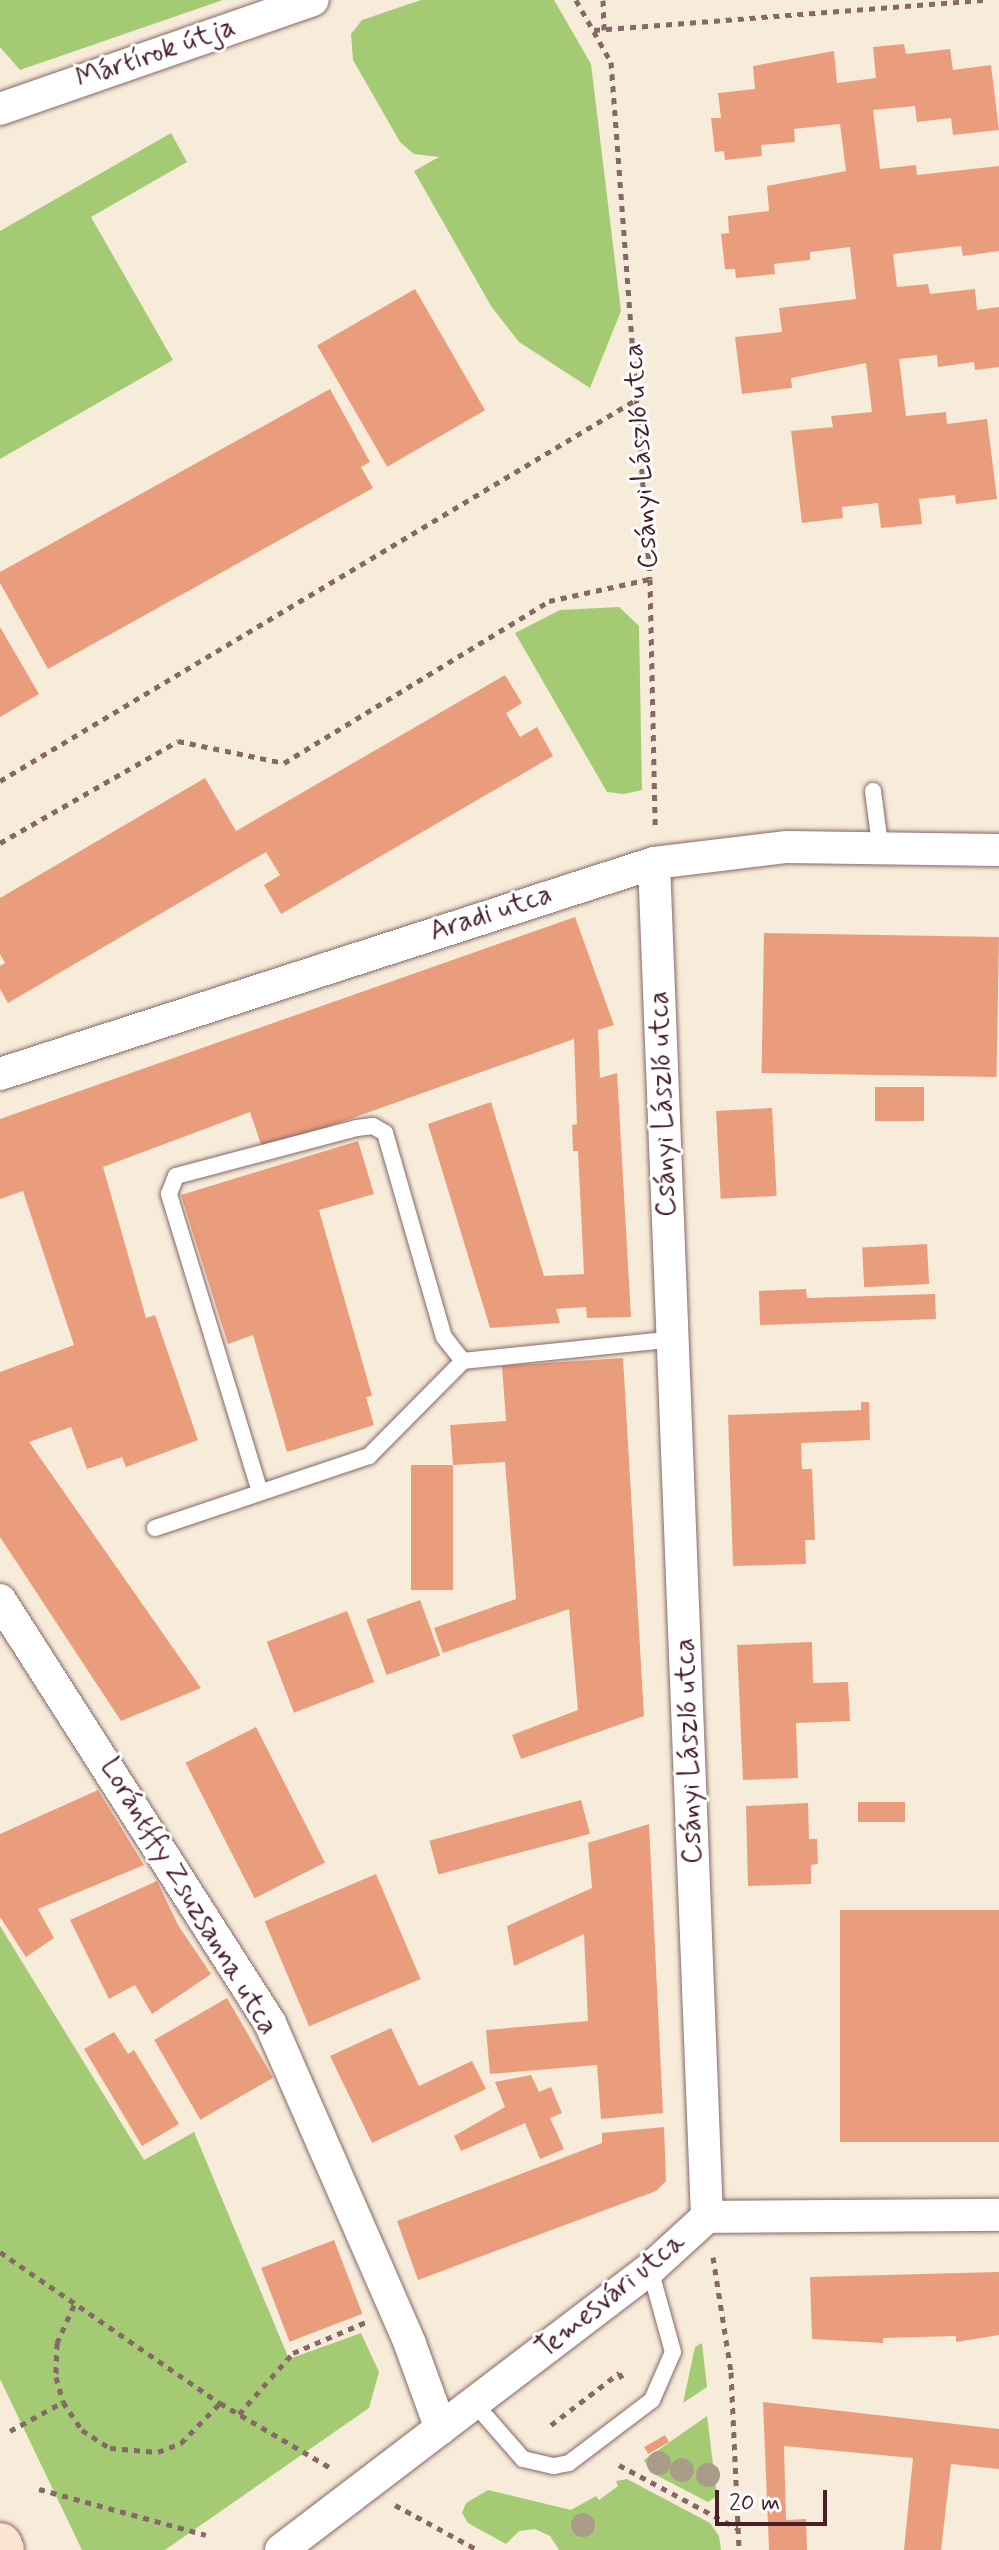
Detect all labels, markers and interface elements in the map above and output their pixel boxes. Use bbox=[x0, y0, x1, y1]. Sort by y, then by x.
street label: Mártírok útja bbox=[72, 11, 240, 97]
street label: Csányi László utca bbox=[617, 342, 667, 570]
street label: Aradi utca bbox=[426, 878, 556, 950]
street label: Csányi László utca bbox=[643, 990, 685, 1218]
street label: Csányi László utca bbox=[669, 1637, 711, 1865]
street label: Lorántffy Zsuzsanna utca bbox=[90, 1749, 286, 2045]
street label: Temesvári utca bbox=[530, 2226, 692, 2366]
scale bar bbox=[719, 2474, 831, 2524]
text: 20 m bbox=[729, 2488, 780, 2519]

